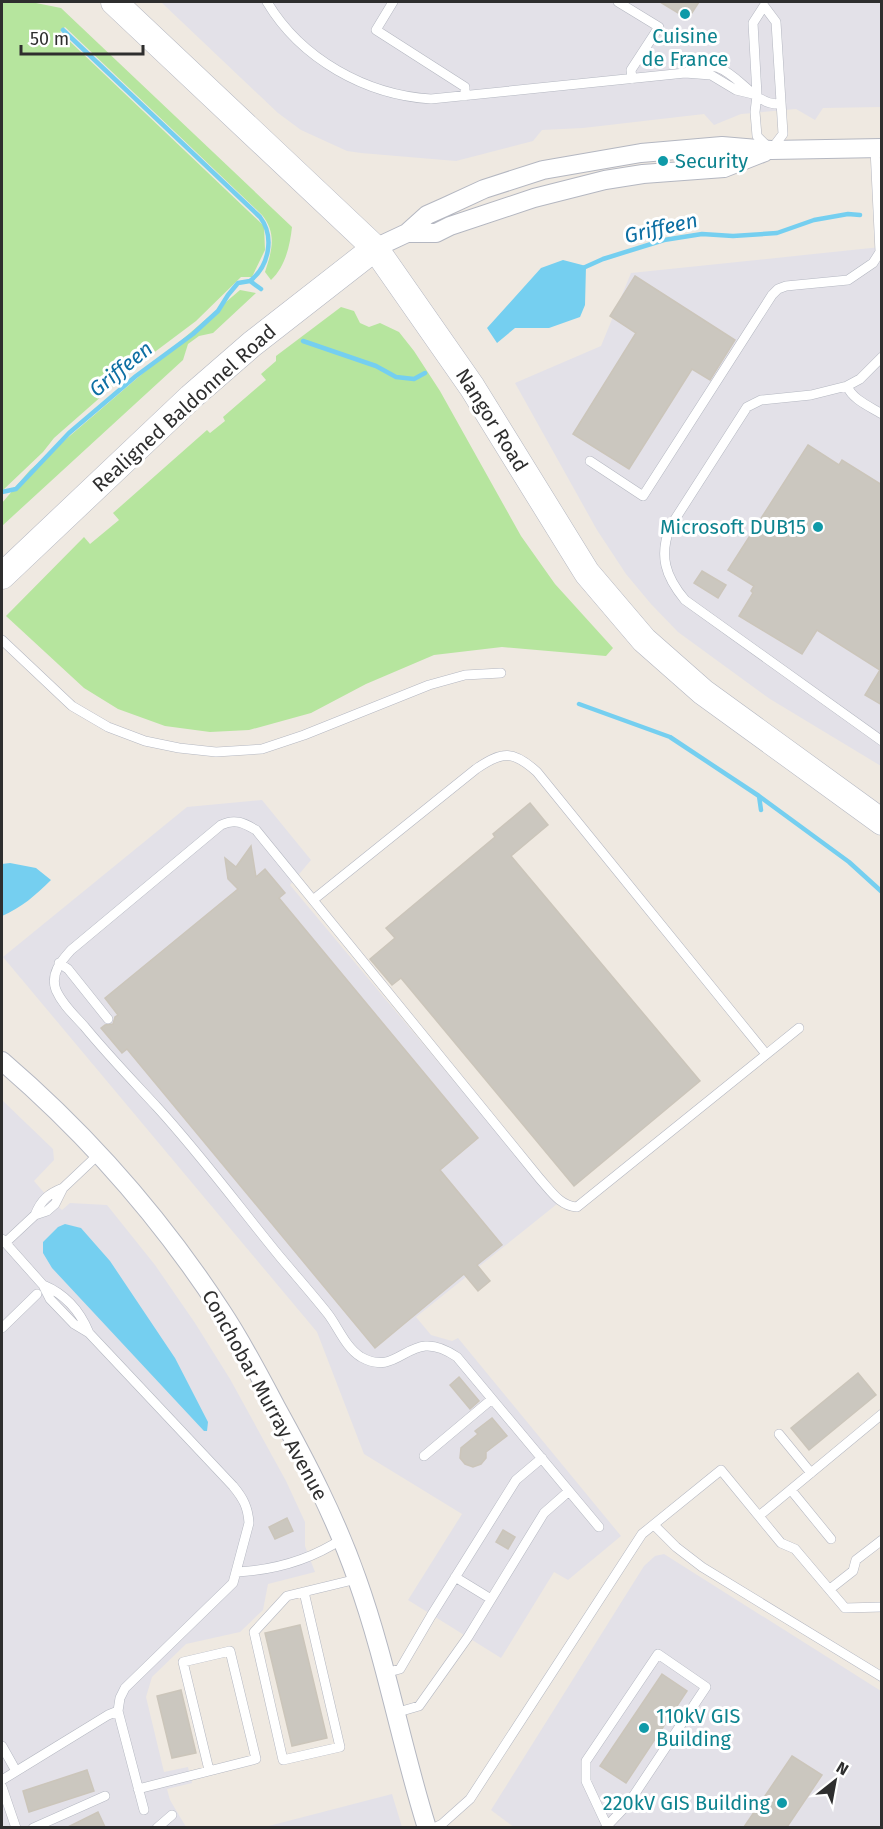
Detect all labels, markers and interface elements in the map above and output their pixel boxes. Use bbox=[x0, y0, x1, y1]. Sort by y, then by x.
marker: Cuisine de France bbox=[678, 7, 692, 21]
scale bar bbox=[21, 18, 142, 56]
place label: Cuisine de France bbox=[642, 24, 728, 71]
text: 50 m bbox=[30, 28, 69, 50]
place label: Security bbox=[675, 149, 748, 173]
marker: Security bbox=[656, 154, 670, 168]
water label: Griffeen bbox=[622, 207, 700, 249]
street label: Realigned Baldonnel Road bbox=[87, 319, 281, 497]
water label: Griffeen bbox=[84, 335, 158, 403]
street label: Nangor Road bbox=[451, 364, 533, 476]
place label: Microsoft DUB15 bbox=[660, 515, 806, 539]
marker: Microsoft DUB15 bbox=[811, 520, 825, 534]
street label: Conchobar Murray Avenue bbox=[197, 1286, 333, 1504]
place label: 110kV GIS Building bbox=[656, 1704, 740, 1751]
marker: 110kV GIS Building bbox=[637, 1721, 651, 1735]
north arrow bbox=[805, 1751, 865, 1811]
text: N bbox=[833, 1758, 852, 1779]
place label: 220kV GIS Building bbox=[603, 1791, 771, 1815]
marker: 220kV GIS Building bbox=[775, 1796, 789, 1810]

